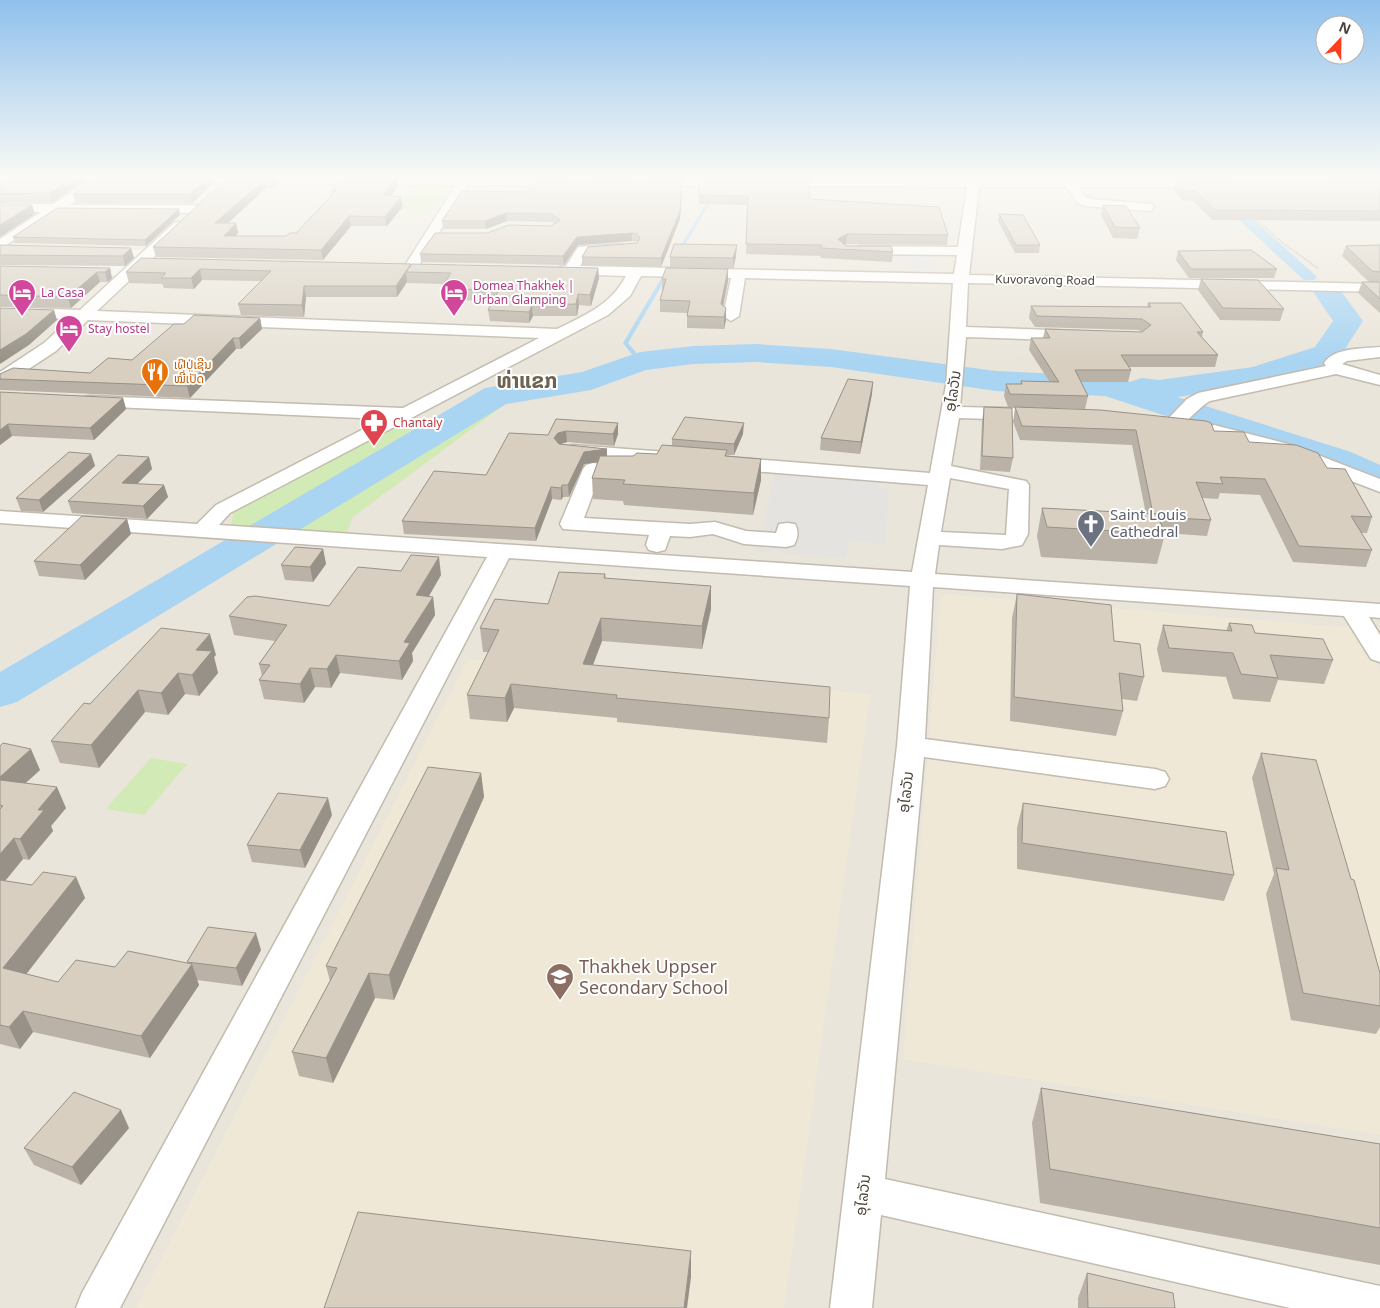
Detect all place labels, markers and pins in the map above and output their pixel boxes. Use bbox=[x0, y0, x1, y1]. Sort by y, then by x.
place label: Domea Thakhek | Urban Glamping bbox=[473, 277, 574, 308]
hotel icon: La Casa bbox=[7, 278, 37, 317]
hotel icon: Domea Thakhek | Urban Glamping bbox=[439, 278, 469, 317]
place label: La Casa bbox=[41, 284, 84, 301]
hotel icon: Stay hostel bbox=[54, 314, 84, 353]
place label: Stay hostel bbox=[88, 320, 150, 337]
place label: ເຝີປູ່ເຊີນ ໝີ່ເປັດ bbox=[174, 356, 212, 387]
restaurant icon: ເຝີປູ່ເຊີນ ໝີ່ເປັດ bbox=[140, 357, 170, 396]
pharmacy icon: Chantaly bbox=[359, 408, 389, 447]
place label: Chantaly bbox=[393, 414, 443, 431]
place label: Saint Louis Cathedral bbox=[1110, 504, 1186, 541]
church icon: Saint Louis Cathedral bbox=[1076, 509, 1106, 548]
place label: Thakhek Uppser Secondary School bbox=[579, 954, 728, 999]
school or university icon: Thakhek Uppser Secondary School bbox=[545, 962, 575, 1001]

